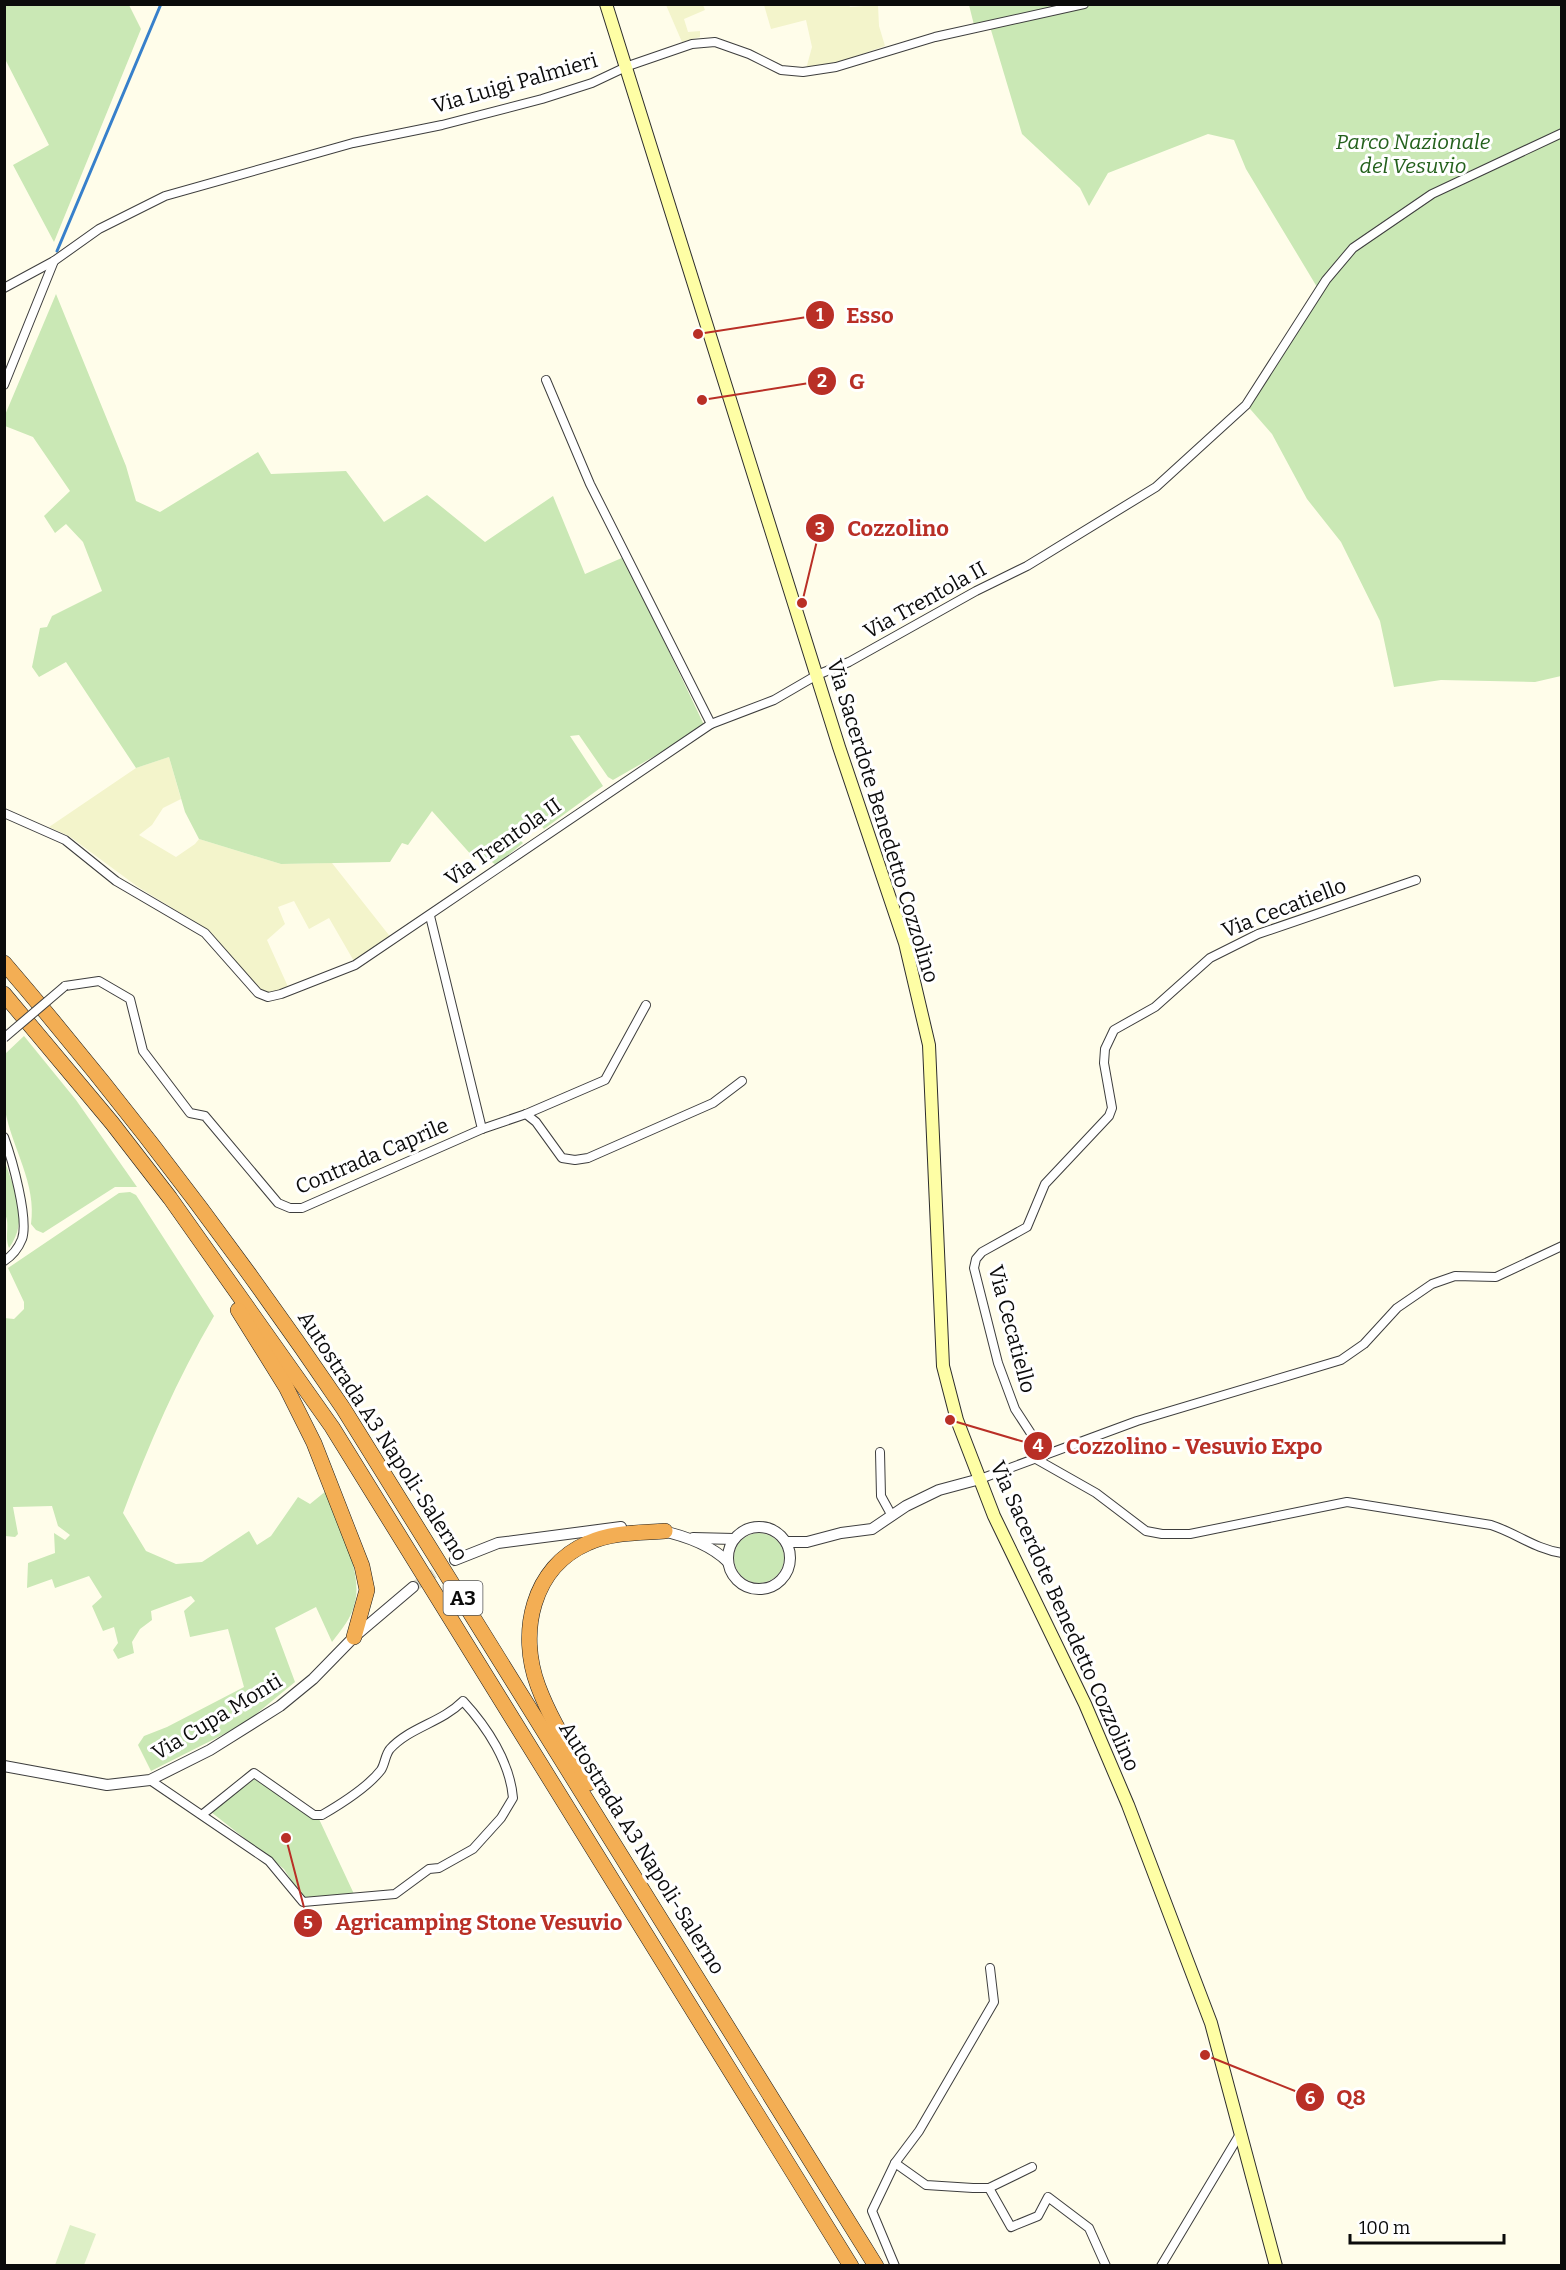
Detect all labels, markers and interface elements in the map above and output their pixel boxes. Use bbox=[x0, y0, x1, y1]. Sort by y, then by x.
street label: Via Luigi Palmieri bbox=[430, 47, 600, 119]
park label: Parco Nazionale del Vesuvio bbox=[1336, 129, 1491, 179]
callout: Esso bbox=[805, 295, 906, 335]
text: Esso bbox=[846, 302, 894, 329]
text: 1 bbox=[816, 304, 824, 326]
callout: G bbox=[807, 361, 876, 401]
text: G bbox=[849, 368, 865, 395]
text: 2 bbox=[817, 370, 827, 392]
callout: Cozzolino bbox=[805, 508, 960, 548]
text: Cozzolino bbox=[847, 515, 949, 542]
text: 3 bbox=[815, 518, 825, 540]
street label: Via Trentola II bbox=[859, 556, 991, 644]
street label: Via Sacerdote Benedetto Cozzolino bbox=[821, 656, 945, 986]
street label: Via Trentola II bbox=[440, 792, 566, 892]
street label: Via Cecatiello bbox=[1218, 872, 1350, 944]
street label: Contrada Caprile bbox=[292, 1112, 452, 1200]
street label: Via Cecatiello bbox=[982, 1262, 1042, 1396]
street label: Autostrada A3 Napoli-Salerno bbox=[292, 1306, 474, 1566]
callout: Cozzolino - Vesuvio Expo bbox=[1023, 1426, 1334, 1466]
text: Cozzolino - Vesuvio Expo bbox=[1066, 1433, 1323, 1460]
text: 4 bbox=[1033, 1435, 1044, 1457]
street label: Via Sacerdote Benedetto Cozzolino bbox=[985, 1457, 1145, 1775]
road number: A3 bbox=[444, 1581, 482, 1615]
street label: Via Cupa Monti bbox=[147, 1668, 287, 1766]
street label: Autostrada A3 Napoli-Salerno bbox=[553, 1717, 731, 1979]
callout: Agricamping Stone Vesuvio bbox=[293, 1903, 634, 1943]
text: Agricamping Stone Vesuvio bbox=[336, 1909, 623, 1936]
text: 5 bbox=[303, 1912, 313, 1934]
callout: Q8 bbox=[1295, 2077, 1378, 2117]
text: Q8 bbox=[1336, 2084, 1366, 2111]
text: 6 bbox=[1305, 2087, 1316, 2109]
scale bar bbox=[1350, 2207, 1504, 2245]
text: 100 m bbox=[1359, 2217, 1410, 2239]

